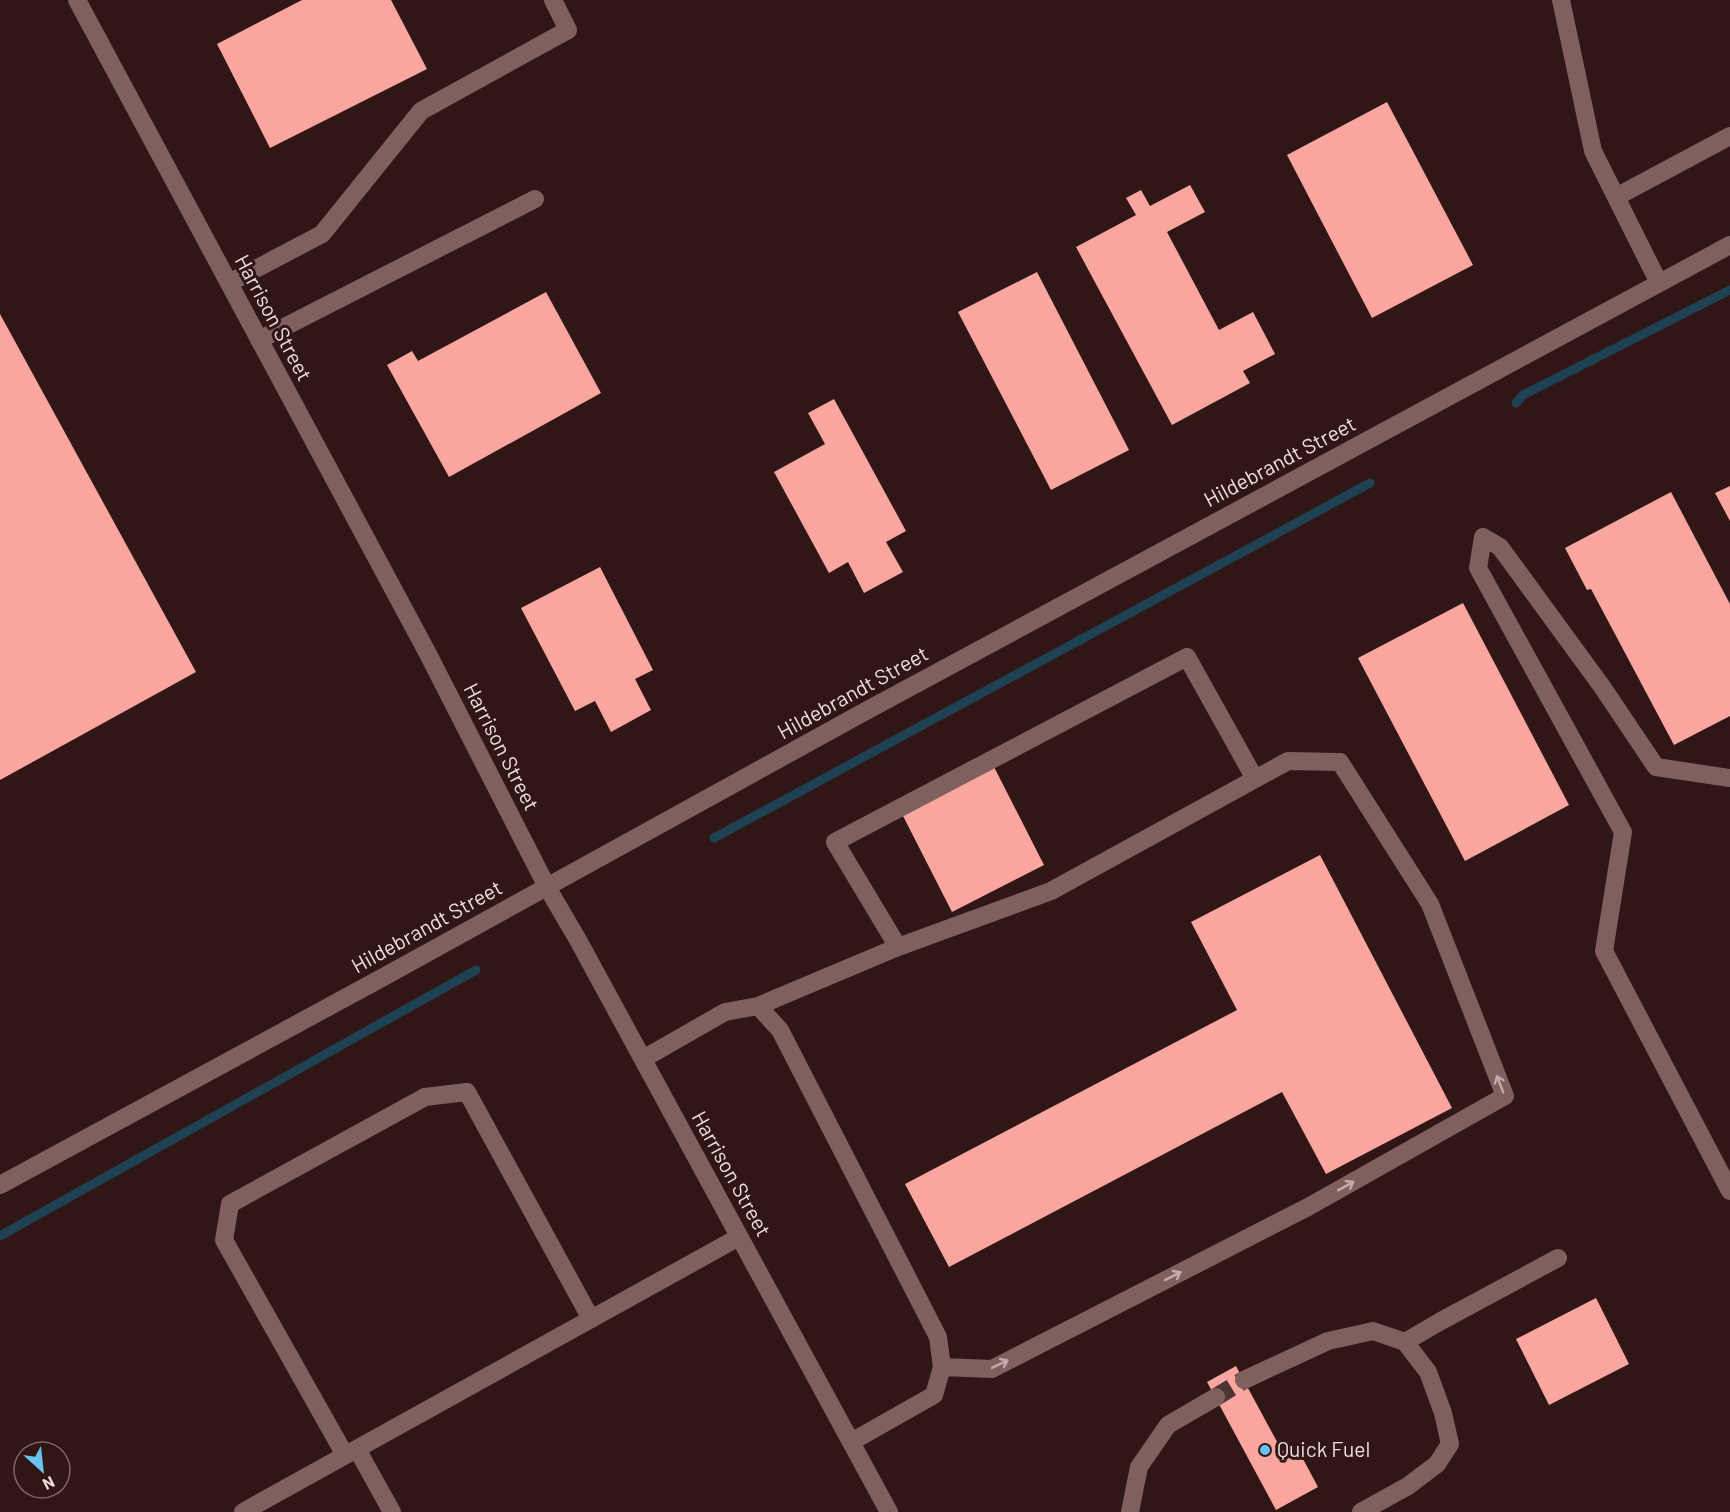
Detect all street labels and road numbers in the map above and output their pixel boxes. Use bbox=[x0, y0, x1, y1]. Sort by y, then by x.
street label: Harrison Street bbox=[231, 250, 318, 385]
street label: Hildebrandt Street bbox=[1199, 410, 1359, 511]
street label: Hildebrandt Street bbox=[773, 640, 932, 743]
street label: Harrison Street bbox=[460, 678, 545, 814]
street label: Hildebrandt Street bbox=[347, 874, 506, 977]
street label: Harrison Street bbox=[688, 1106, 777, 1240]

